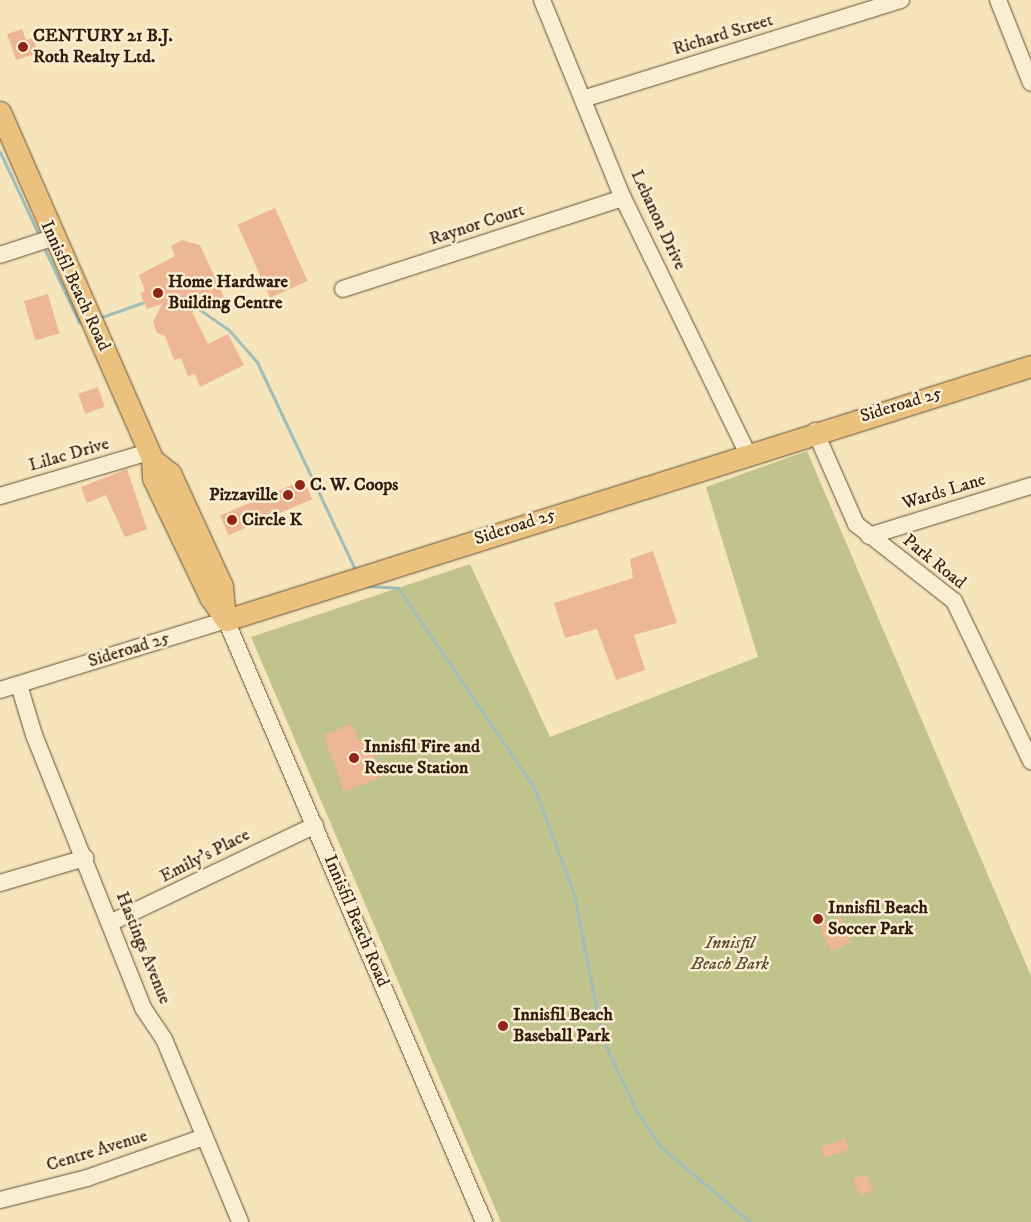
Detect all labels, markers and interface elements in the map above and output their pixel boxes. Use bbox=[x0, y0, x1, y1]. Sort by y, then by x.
street label: Richard Street bbox=[670, 10, 776, 60]
place label: CENTURY 21 B.J. Roth Realty Ltd. bbox=[33, 26, 173, 68]
marker: CENTURY 21 B.J. Roth Realty Ltd. bbox=[17, 41, 29, 53]
street label: Lebanon Drive bbox=[625, 167, 691, 273]
street label: Raynor Court bbox=[427, 200, 527, 250]
street label: Innisfil Beach Road bbox=[35, 217, 115, 355]
place label: Home Hardware Building Centre bbox=[168, 272, 288, 314]
marker: Home Hardware Building Centre bbox=[152, 287, 164, 299]
street label: Sideroad 25 bbox=[858, 382, 944, 428]
street label: Lilac Drive bbox=[26, 433, 112, 477]
street label: Wards Lane bbox=[900, 469, 988, 515]
place label: C. W. Coops bbox=[310, 474, 398, 496]
marker: C. W. Coops bbox=[294, 479, 306, 491]
place label: Pizzaville bbox=[209, 484, 278, 506]
marker: Pizzaville bbox=[282, 489, 294, 501]
street label: Sideroad 25 bbox=[472, 504, 558, 550]
place label: Circle K bbox=[242, 509, 302, 531]
marker: Circle K bbox=[226, 514, 238, 526]
street label: Park Road bbox=[898, 530, 970, 594]
street label: Sideroad 25 bbox=[86, 627, 172, 673]
place label: Innisfil Fire and Rescue Station bbox=[364, 737, 480, 780]
marker: Innisfil Fire and Rescue Station bbox=[348, 752, 360, 764]
street label: Emily's Place bbox=[157, 824, 253, 888]
street label: Innisfil Beach Road bbox=[318, 852, 394, 990]
street label: Hastings Avenue bbox=[111, 889, 175, 1007]
place label: Innisfil Beach Soccer Park bbox=[828, 898, 928, 941]
marker: Innisfil Beach Soccer Park bbox=[812, 913, 824, 925]
park label: Innisfil Beach Bark bbox=[691, 933, 769, 976]
place label: Innisfil Beach Baseball Park bbox=[513, 1005, 613, 1048]
marker: Innisfil Beach Baseball Park bbox=[497, 1020, 509, 1032]
street label: Centre Avenue bbox=[44, 1125, 150, 1177]

